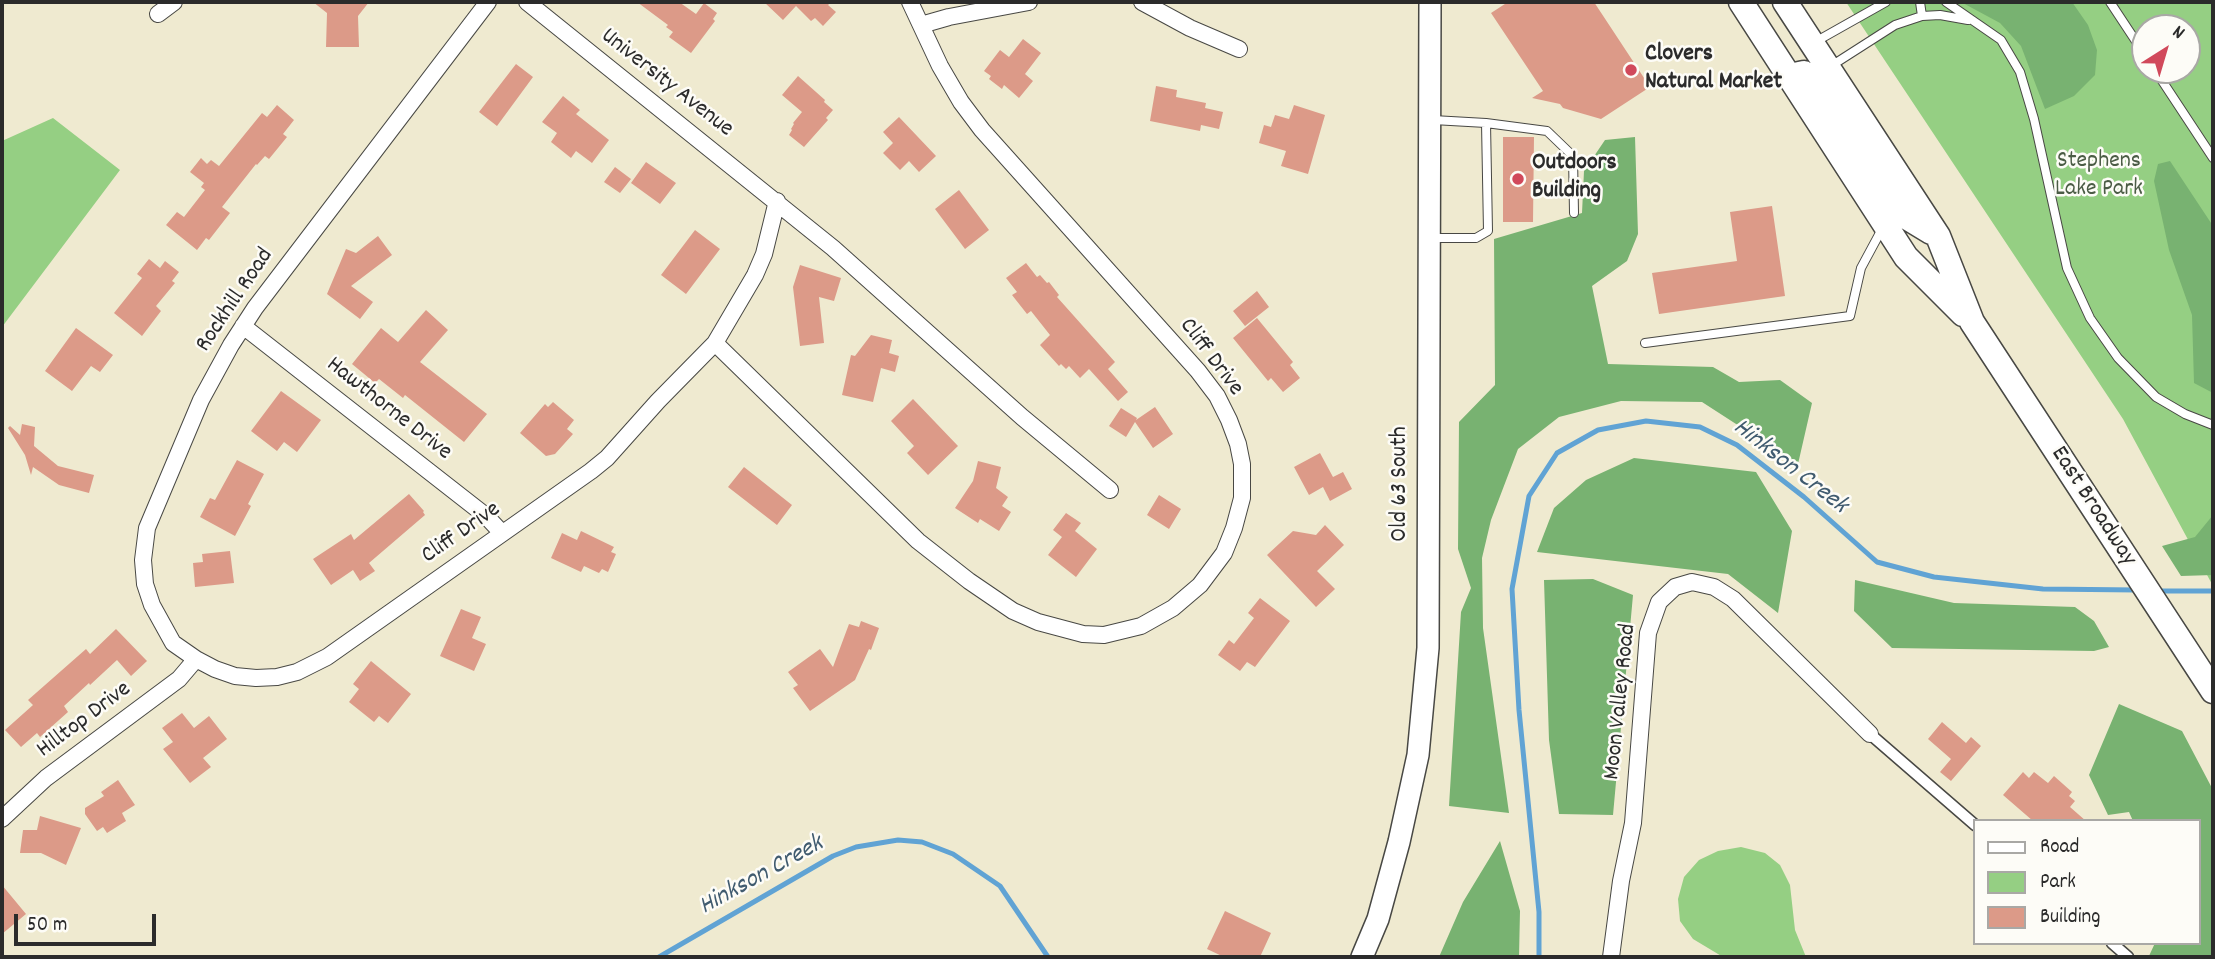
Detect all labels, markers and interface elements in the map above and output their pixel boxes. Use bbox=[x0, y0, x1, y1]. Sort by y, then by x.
north arrow bbox=[2131, 14, 2201, 84]
text: N bbox=[2166, 20, 2190, 47]
street label: University Avenue bbox=[594, 23, 738, 145]
place label: Clovers Natural Market bbox=[1645, 42, 1782, 98]
marker: Clovers Natural Market bbox=[1623, 62, 1639, 78]
park label: Stephens Lake Park bbox=[2055, 149, 2143, 205]
place label: Outdoors Building bbox=[1532, 151, 1617, 207]
marker: Outdoors Building bbox=[1510, 171, 1526, 187]
street label: Rockhill Road bbox=[191, 244, 281, 358]
street label: Cliff Drive bbox=[1171, 313, 1249, 403]
street label: Hawthorne Drive bbox=[319, 352, 457, 468]
water label: Hinkson Creek bbox=[1725, 413, 1853, 523]
street label: Old 63 South bbox=[1388, 426, 1416, 542]
street label: East Broadway bbox=[2043, 442, 2141, 572]
street label: Cliff Drive bbox=[417, 496, 507, 572]
street label: Moon Valley Road bbox=[1599, 622, 1645, 782]
street label: Hilltop Drive bbox=[32, 676, 138, 766]
legend bbox=[1974, 819, 2201, 945]
water label: Hinkson Creek bbox=[694, 830, 830, 924]
text: Road bbox=[2040, 833, 2079, 863]
text: Park bbox=[2040, 868, 2076, 898]
scale bar bbox=[18, 900, 159, 944]
text: Building bbox=[2040, 903, 2100, 933]
text: 50 m bbox=[27, 911, 67, 941]

